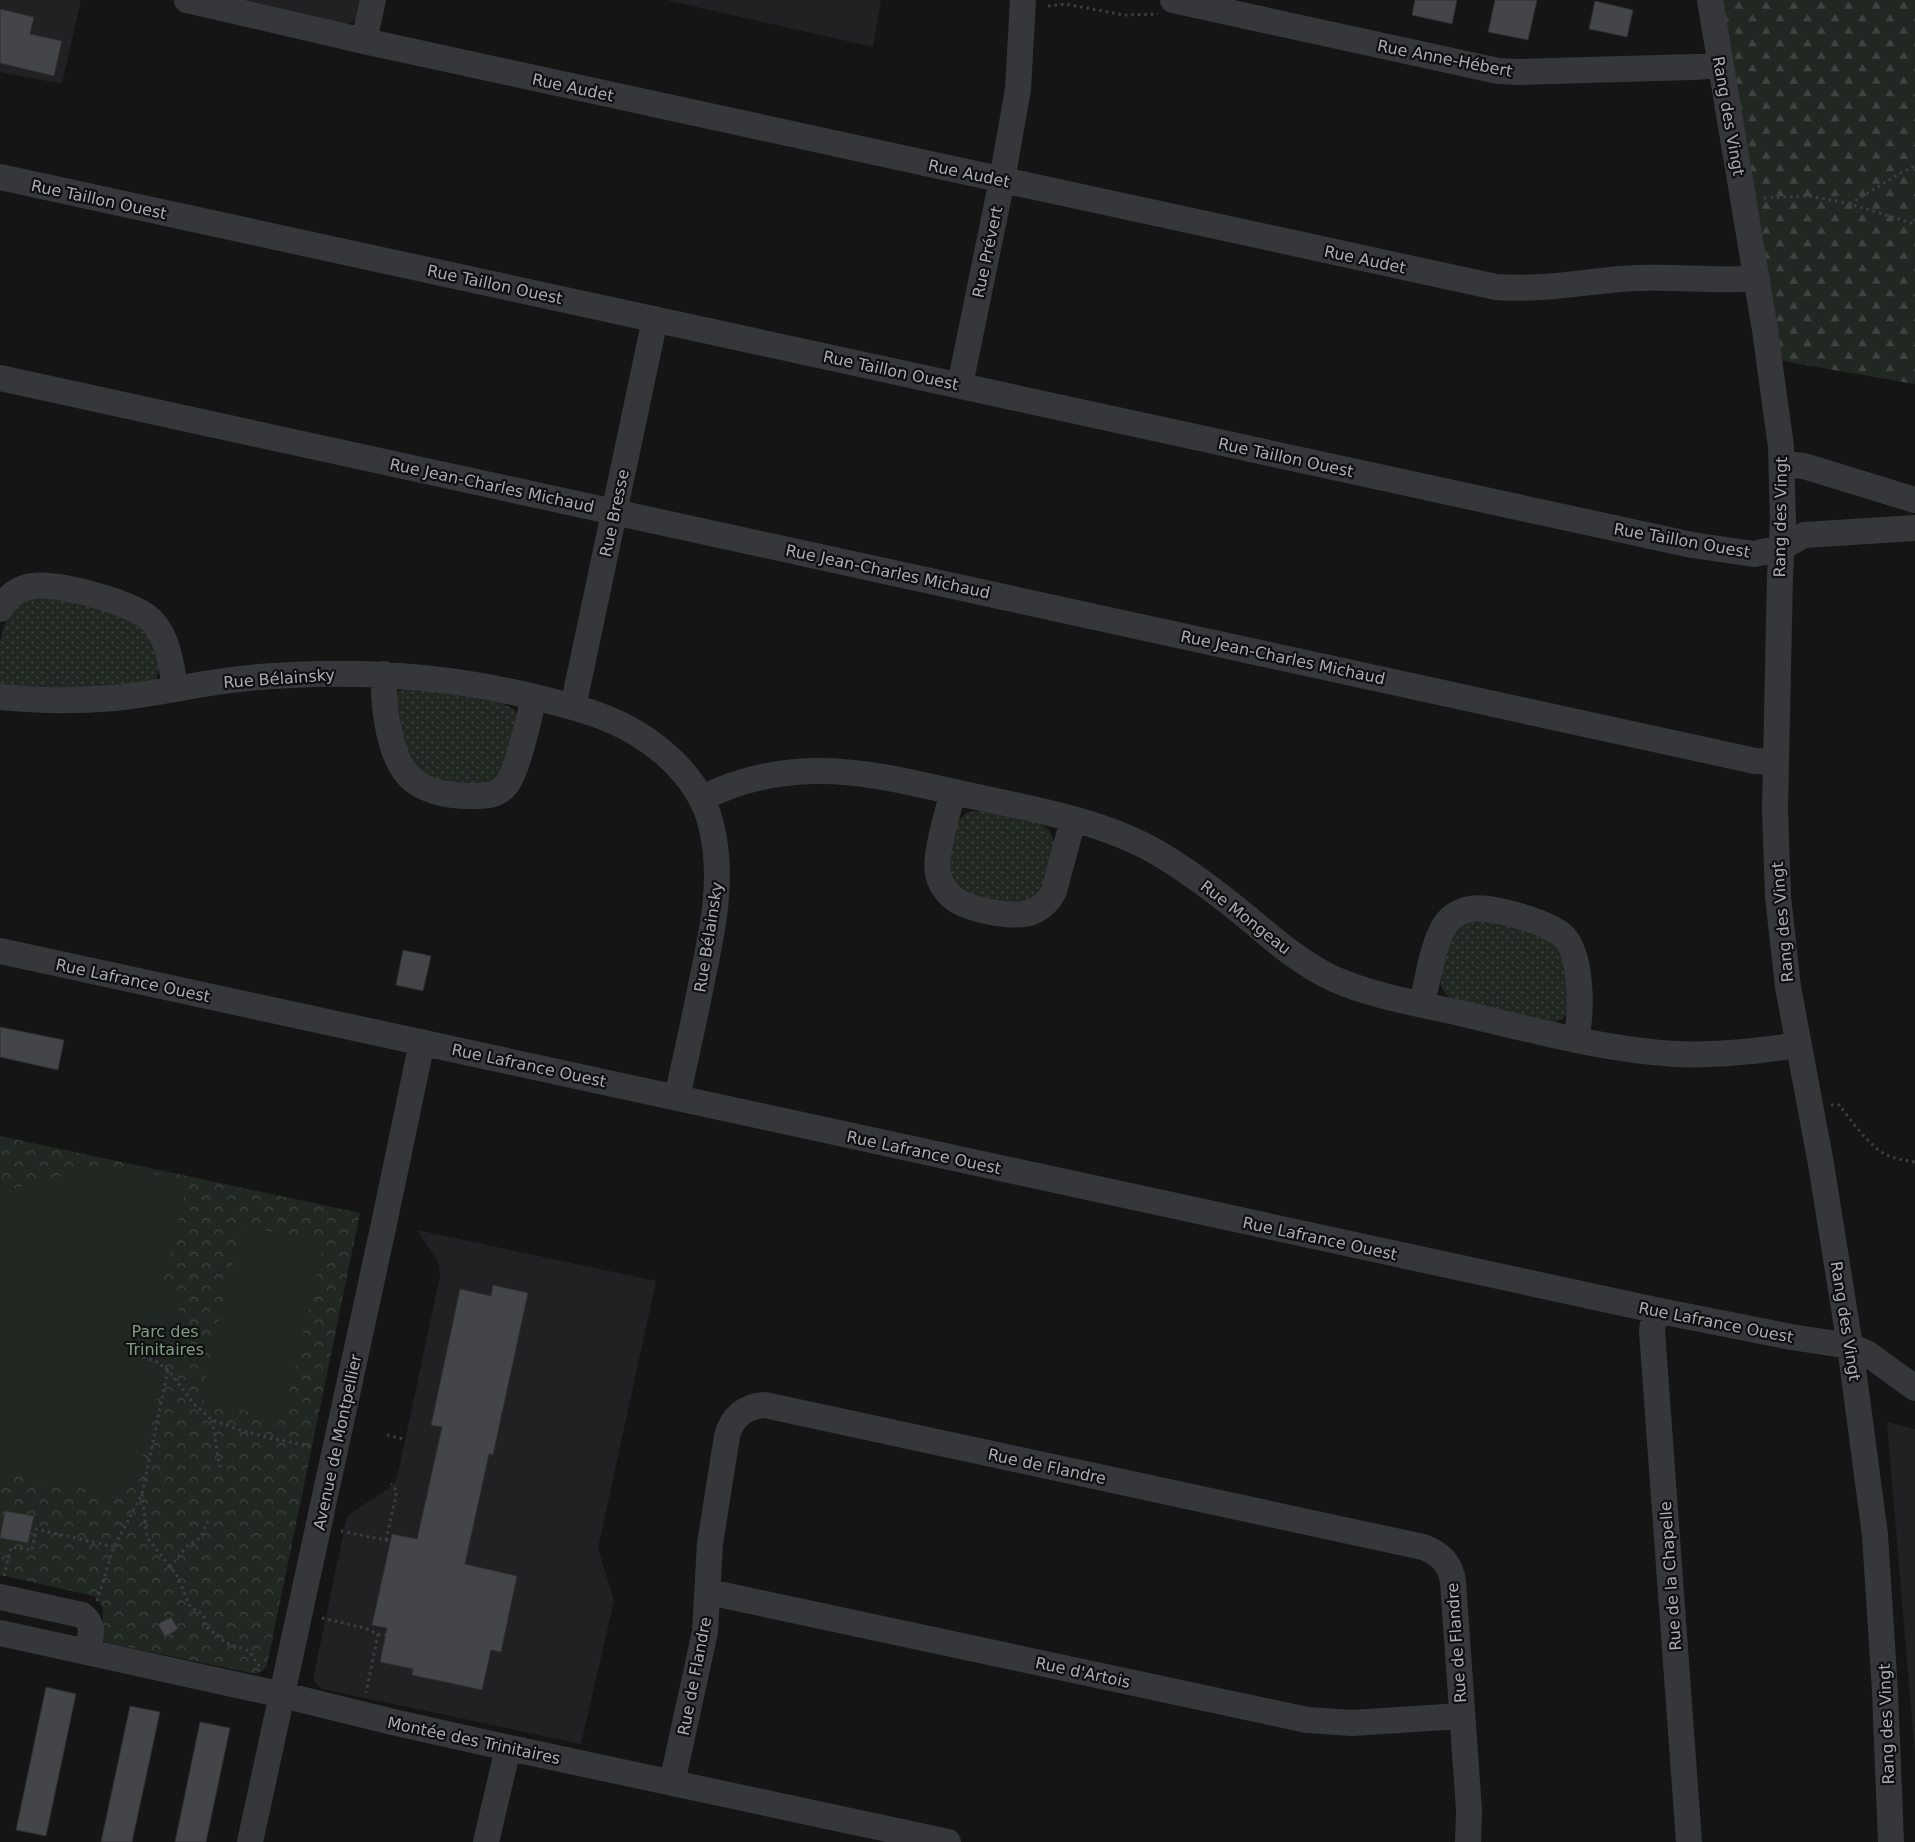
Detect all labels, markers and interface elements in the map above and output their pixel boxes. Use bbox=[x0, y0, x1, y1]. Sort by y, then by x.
street label: Rue Anne-Hébert bbox=[1376, 36, 1514, 81]
street label: Rang des Vingt bbox=[1709, 55, 1748, 177]
street label: Rue Audet bbox=[530, 70, 615, 105]
street label: Rue Audet bbox=[926, 156, 1011, 191]
street label: Rue Taillon Ouest bbox=[29, 176, 168, 223]
street label: Rue Prévert bbox=[969, 205, 1006, 300]
street label: Rue Audet bbox=[1322, 242, 1407, 277]
street label: Rue Taillon Ouest bbox=[425, 261, 564, 308]
street label: Rue Taillon Ouest bbox=[821, 347, 960, 394]
street label: Rue Taillon Ouest bbox=[1216, 434, 1355, 481]
street label: Rue Jean-Charles Michaud bbox=[388, 455, 596, 516]
street label: Rang des Vingt bbox=[1770, 456, 1791, 578]
street label: Rue Bresse bbox=[596, 468, 633, 559]
street label: Rue Taillon Ouest bbox=[1612, 519, 1751, 562]
street label: Rue Jean-Charles Michaud bbox=[784, 541, 992, 602]
street label: Rue Jean-Charles Michaud bbox=[1179, 627, 1387, 688]
street label: Rue Bélainsky bbox=[223, 665, 335, 692]
street label: Rang des Vingt bbox=[1768, 861, 1797, 983]
street label: Rue Mongeau bbox=[1197, 876, 1295, 958]
street label: Rue Bélainsky bbox=[690, 880, 727, 994]
street label: Rue Lafrance Ouest bbox=[54, 955, 212, 1006]
street label: Rue Lafrance Ouest bbox=[450, 1040, 608, 1091]
street label: Rue Lafrance Ouest bbox=[845, 1127, 1003, 1178]
street label: Rue Lafrance Ouest bbox=[1241, 1213, 1399, 1264]
street label: Rang des Vingt bbox=[1827, 1260, 1864, 1382]
street label: Rue Lafrance Ouest bbox=[1637, 1298, 1795, 1347]
park label: Parc des Trinitaires bbox=[125, 1322, 204, 1359]
street label: Avenue de Montpellier bbox=[310, 1352, 366, 1532]
street label: Rue de Flandre bbox=[986, 1445, 1108, 1488]
street label: Rue de la Chapelle bbox=[1656, 1501, 1685, 1651]
street label: Rue de Flandre bbox=[1443, 1582, 1470, 1704]
street label: Rue de Flandre bbox=[674, 1615, 715, 1737]
street label: Rue d'Artois bbox=[1034, 1653, 1132, 1692]
street label: Rang des Vingt bbox=[1875, 1663, 1898, 1785]
street label: Montée des Trinitaires bbox=[386, 1713, 562, 1768]

